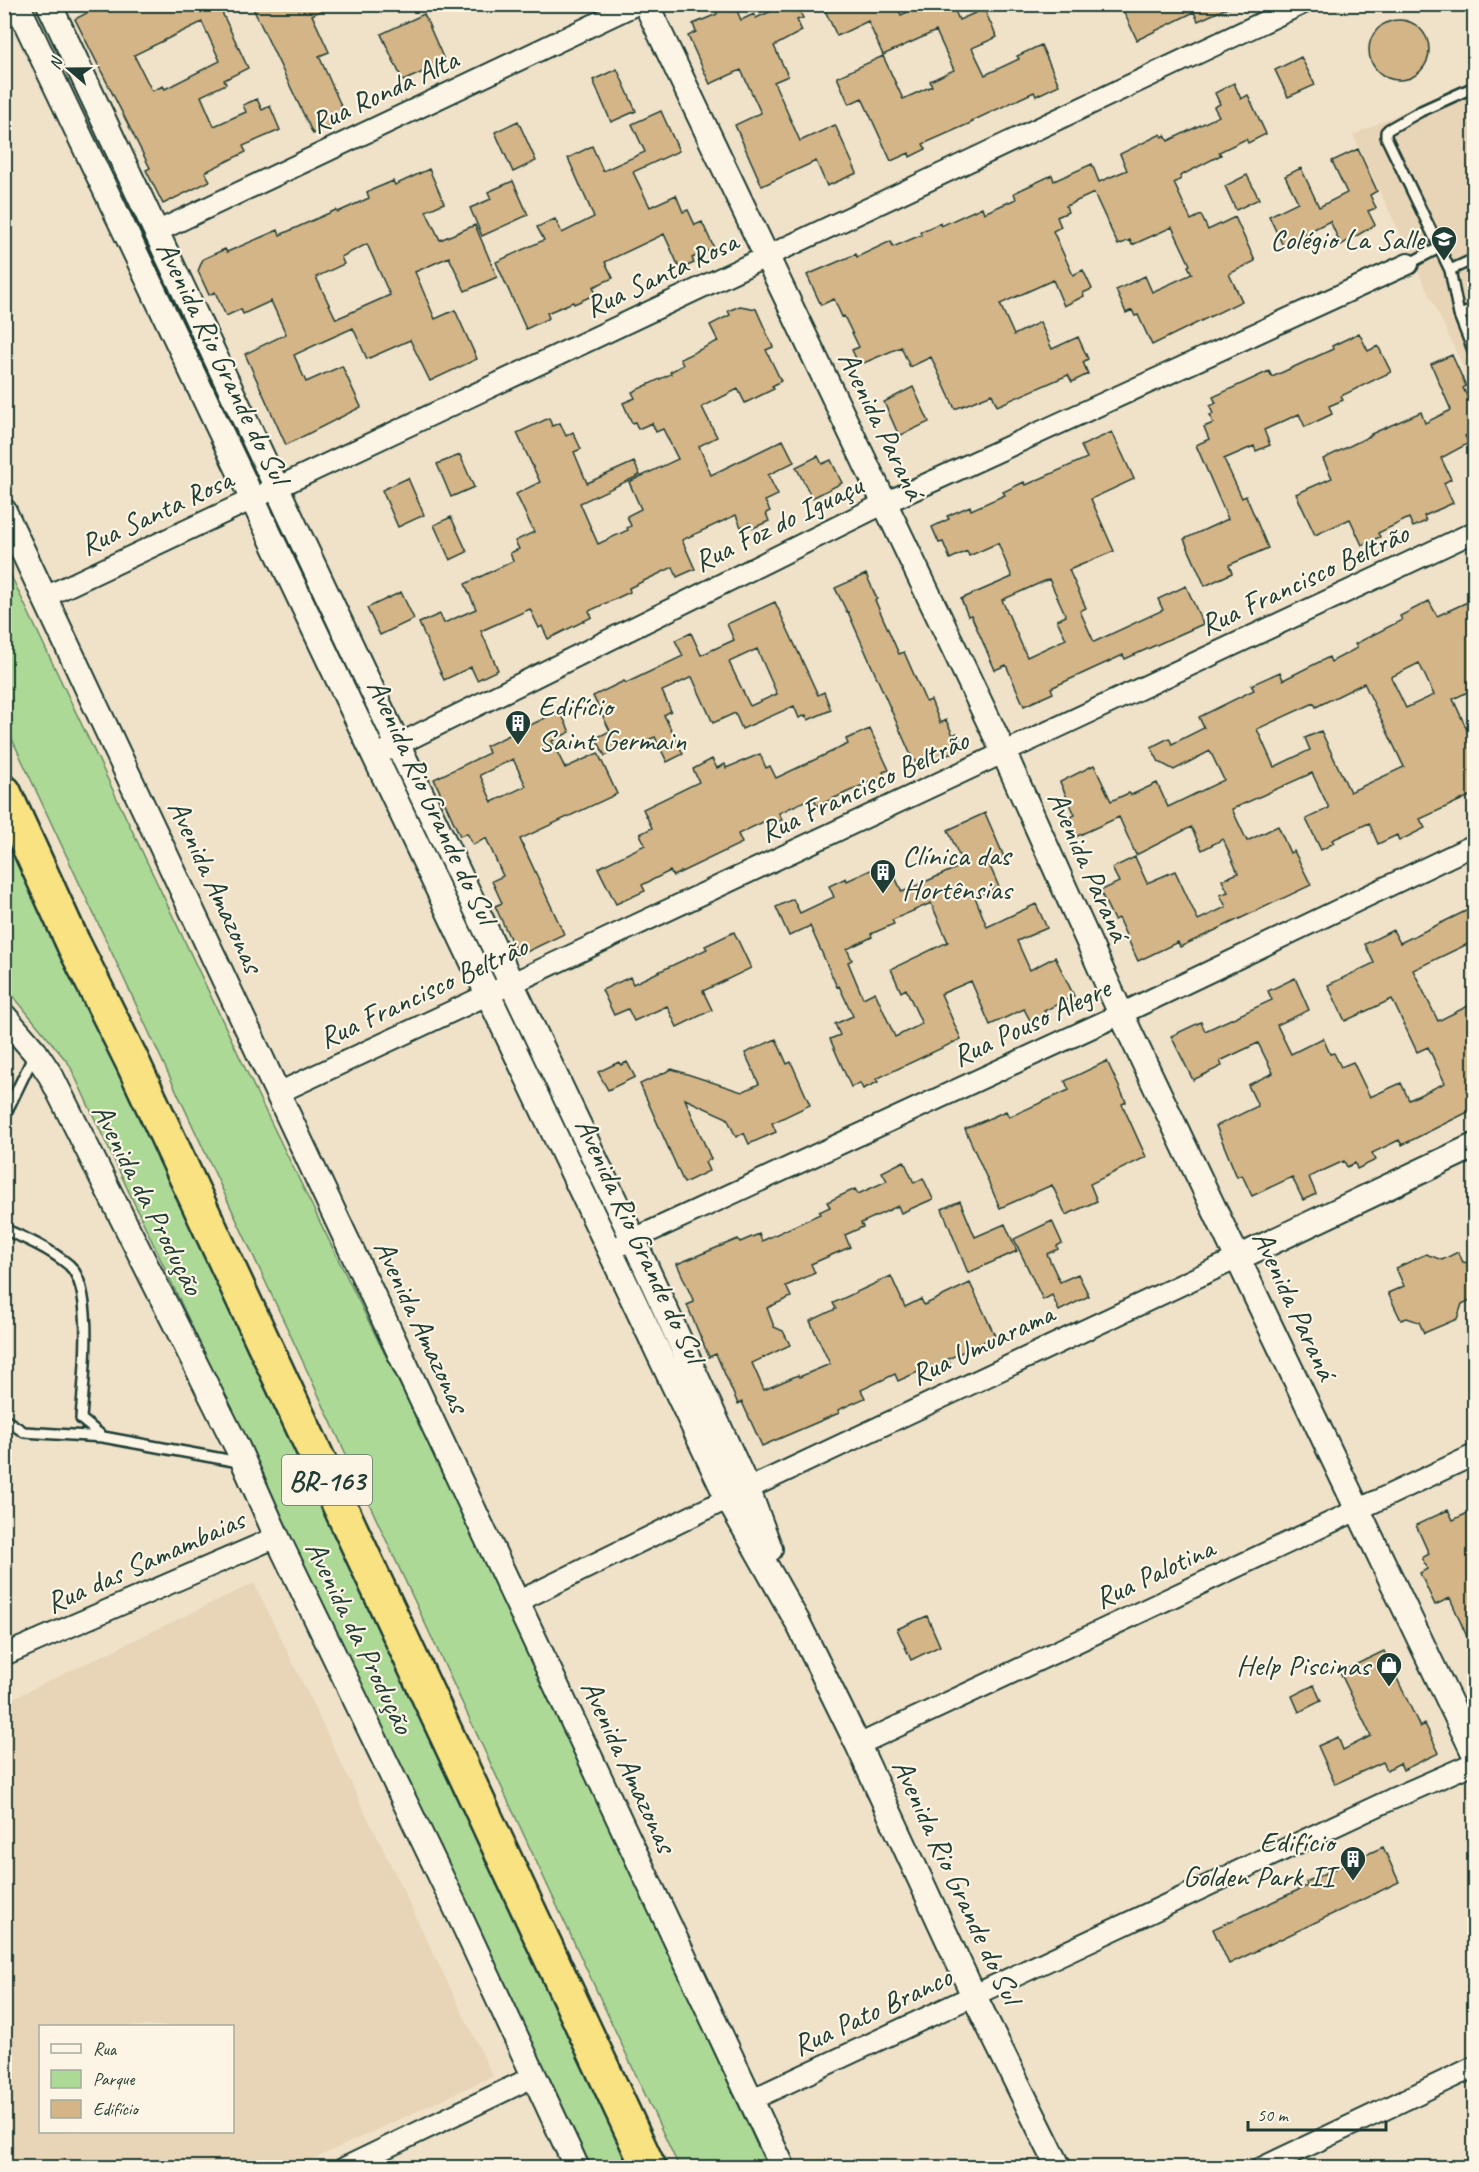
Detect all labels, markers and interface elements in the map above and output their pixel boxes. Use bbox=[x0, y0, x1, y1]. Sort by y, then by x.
north arrow bbox=[39, 39, 99, 99]
street label: Rua Ronda Alta bbox=[304, 39, 466, 142]
text: N bbox=[45, 53, 68, 72]
place label: Colégio La Salle bbox=[1270, 220, 1426, 258]
street label: Rua Santa Rosa bbox=[579, 221, 746, 326]
school or university icon: Colégio La Salle bbox=[1429, 224, 1459, 262]
street label: Avenida Rio Grande do Sul bbox=[148, 234, 300, 494]
street label: Avenida Paraná bbox=[830, 345, 935, 508]
street label: Rua Santa Rosa bbox=[74, 459, 241, 564]
street label: Rua Foz do Iguaçu bbox=[687, 465, 870, 580]
street label: Rua Francisco Beltrão bbox=[1193, 513, 1416, 644]
street label: Avenida Rio Grande do Sul bbox=[359, 673, 507, 934]
place label: Edifício Saint Germain bbox=[538, 687, 687, 759]
building icon: Edifício Saint Germain bbox=[503, 708, 533, 746]
street label: Rua Francisco Beltrão bbox=[753, 720, 976, 851]
street label: Avenida Paraná bbox=[1039, 785, 1140, 950]
street label: Avenida Amazonas bbox=[159, 794, 274, 981]
place label: Clínica das Hortênsias bbox=[902, 836, 1014, 908]
building icon: Clínica das Hortênsias bbox=[868, 857, 898, 895]
street label: Rua Francisco Beltrão bbox=[312, 926, 535, 1057]
street label: Rua Pouso Alegre bbox=[946, 968, 1118, 1075]
street label: Avenida da Produção bbox=[83, 1097, 213, 1302]
street label: Avenida Rio Grande do Sul bbox=[567, 1112, 715, 1373]
street label: Avenida Paraná bbox=[1244, 1224, 1347, 1388]
street label: Avenida Amazonas bbox=[365, 1234, 480, 1421]
street label: Rua Umuarama bbox=[904, 1293, 1062, 1394]
road number: BR-163 bbox=[282, 1455, 372, 1505]
street label: Rua das Samambaias bbox=[40, 1499, 253, 1622]
street label: Rua Palotina bbox=[1088, 1528, 1222, 1617]
street label: Avenida da Produção bbox=[297, 1534, 424, 1741]
place label: Help Piscinas bbox=[1236, 1646, 1373, 1684]
shop icon: Help Piscinas bbox=[1374, 1650, 1404, 1688]
street label: Avenida Amazonas bbox=[572, 1674, 687, 1861]
street label: Avenida Rio Grande do Sul bbox=[884, 1753, 1032, 2014]
place label: Edifício Golden Park II bbox=[1183, 1823, 1340, 1895]
building icon: Edifício Golden Park II bbox=[1338, 1844, 1368, 1882]
street label: Rua Pato Branco bbox=[786, 1957, 959, 2064]
legend bbox=[39, 2025, 234, 2133]
text: Rua bbox=[93, 2038, 118, 2060]
text: Parque bbox=[93, 2068, 135, 2090]
scale bar bbox=[1248, 2094, 1386, 2132]
text: Edifício bbox=[93, 2098, 139, 2120]
text: 50 m bbox=[1257, 2104, 1290, 2126]

